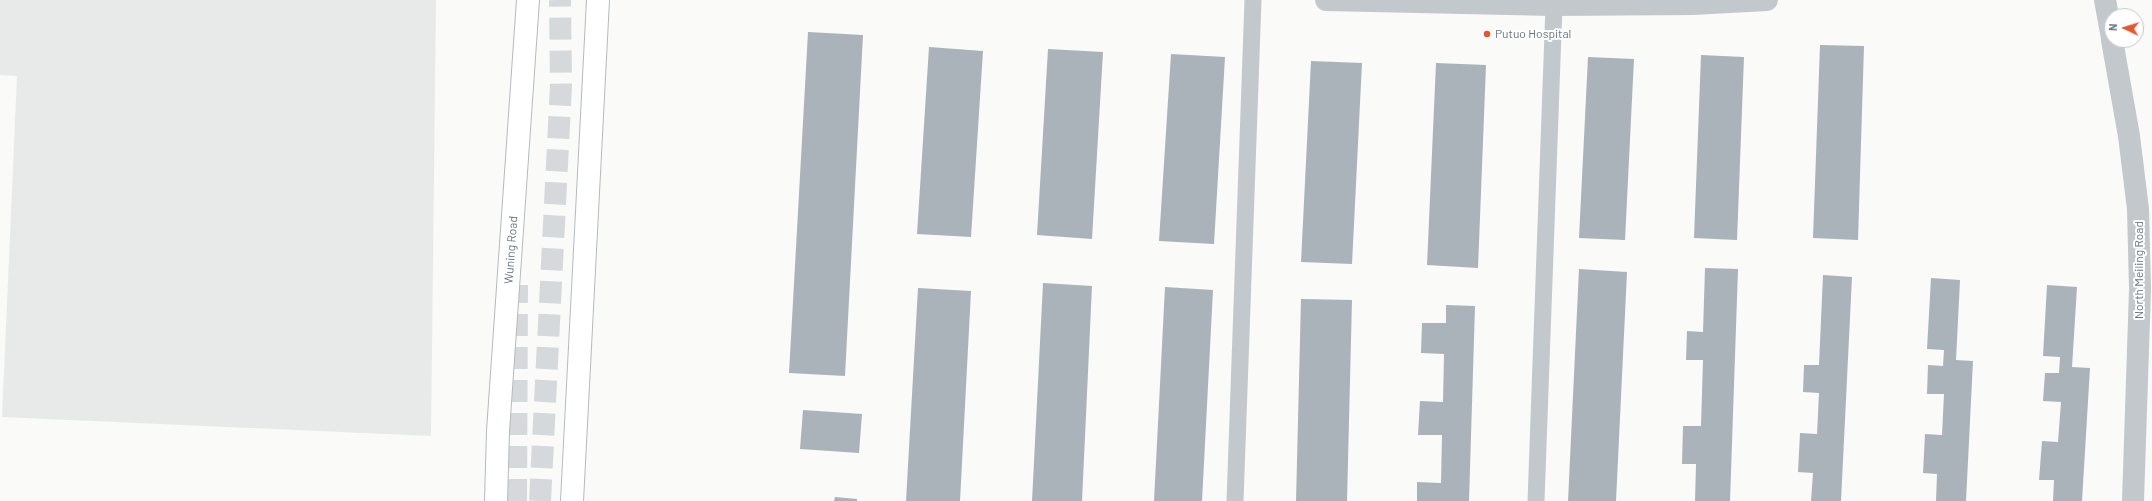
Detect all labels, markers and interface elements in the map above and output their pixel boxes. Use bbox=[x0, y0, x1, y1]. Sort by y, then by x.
north arrow bbox=[2104, 8, 2144, 48]
text: N bbox=[2106, 23, 2119, 31]
place label: Putuo Hospital bbox=[1495, 27, 1571, 41]
marker: Putuo Hospital bbox=[1482, 29, 1492, 39]
street label: Wuning Road bbox=[501, 215, 521, 285]
street label: North Meiling Road bbox=[2132, 221, 2146, 319]

